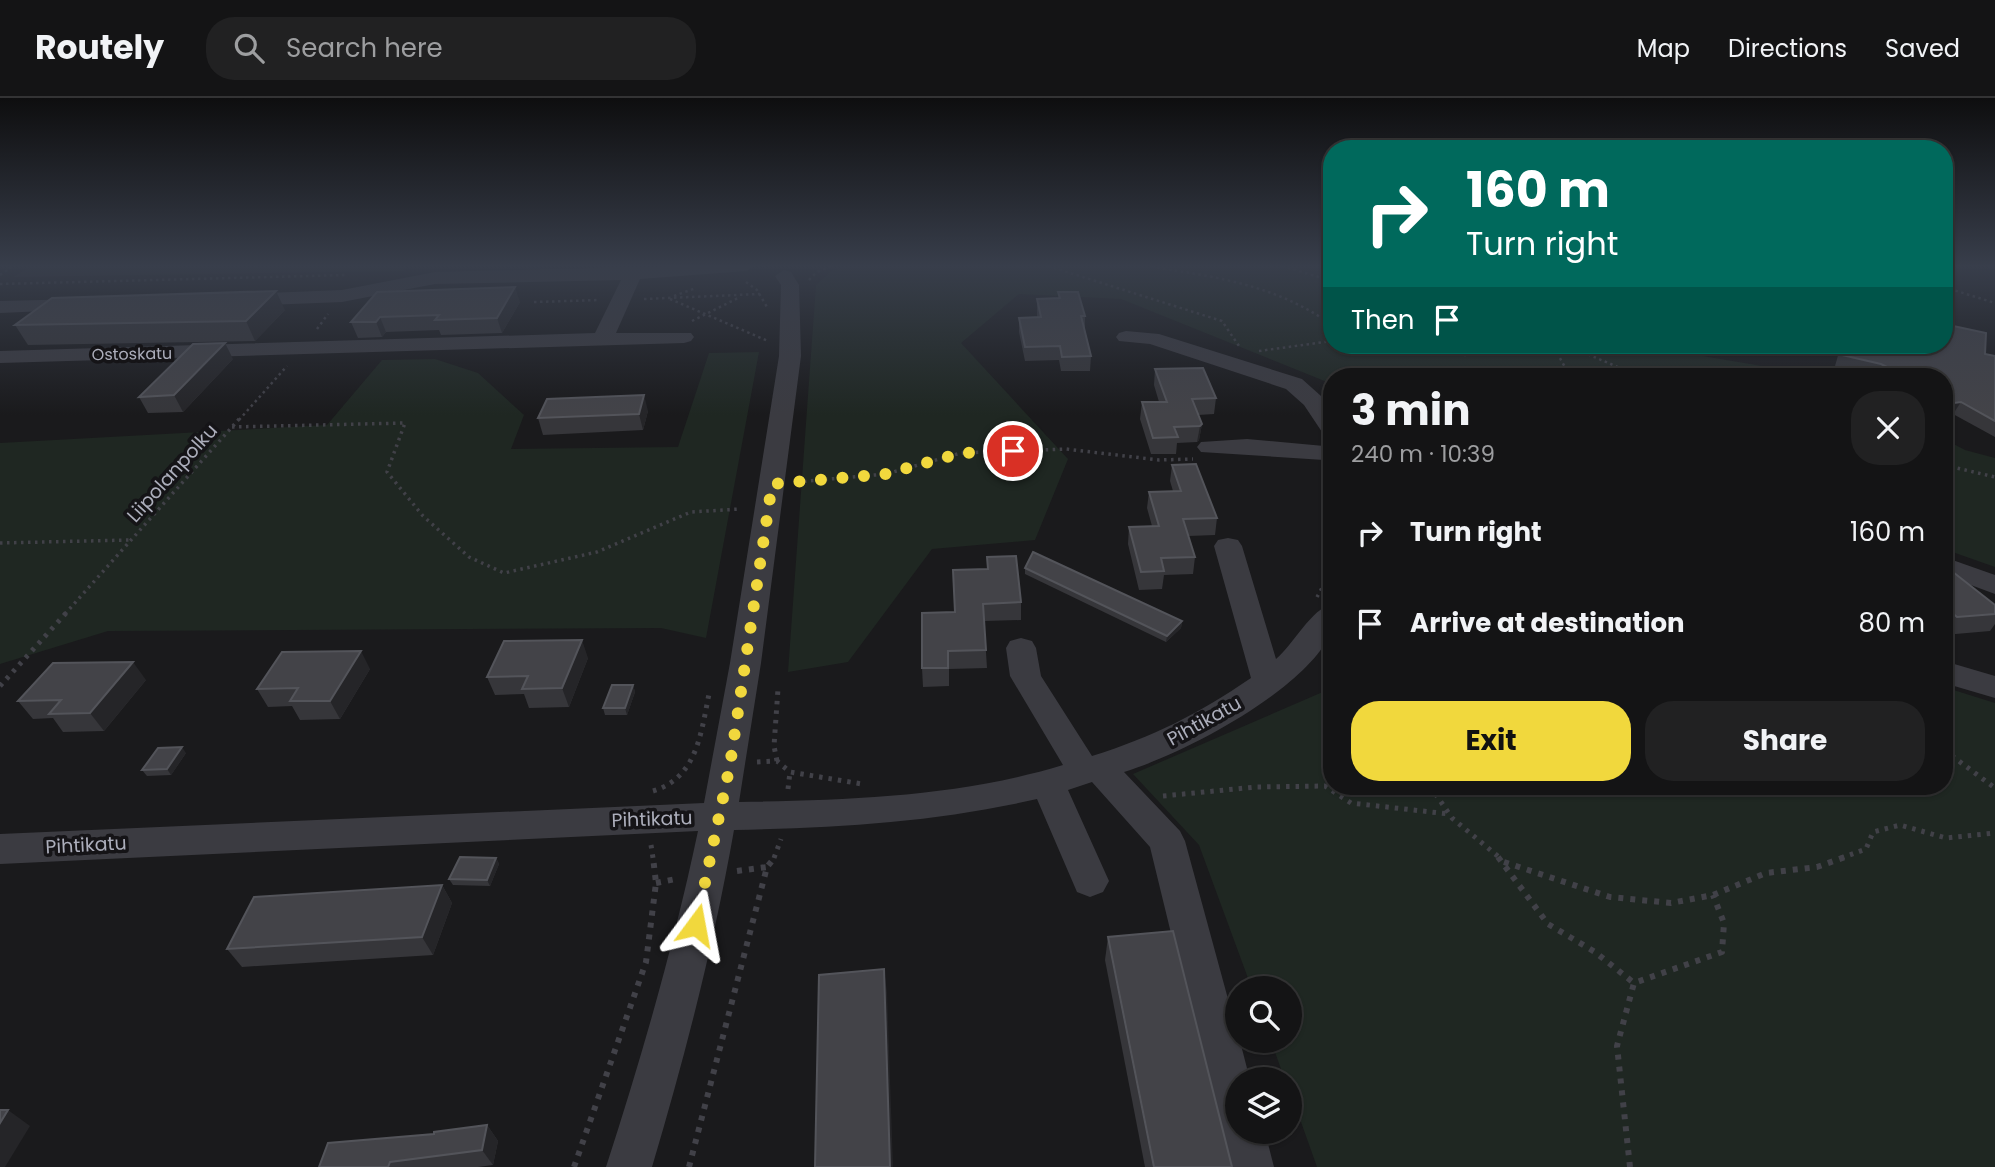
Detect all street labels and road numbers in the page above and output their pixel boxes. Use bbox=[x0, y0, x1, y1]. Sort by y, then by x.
street label: Ostoskatu bbox=[92, 342, 172, 366]
street label: Liipolanpolku bbox=[121, 418, 223, 528]
street label: Pihtikatu bbox=[1162, 690, 1246, 752]
street label: Pihtikatu bbox=[611, 804, 693, 834]
street label: Pihtikatu bbox=[45, 829, 127, 861]

